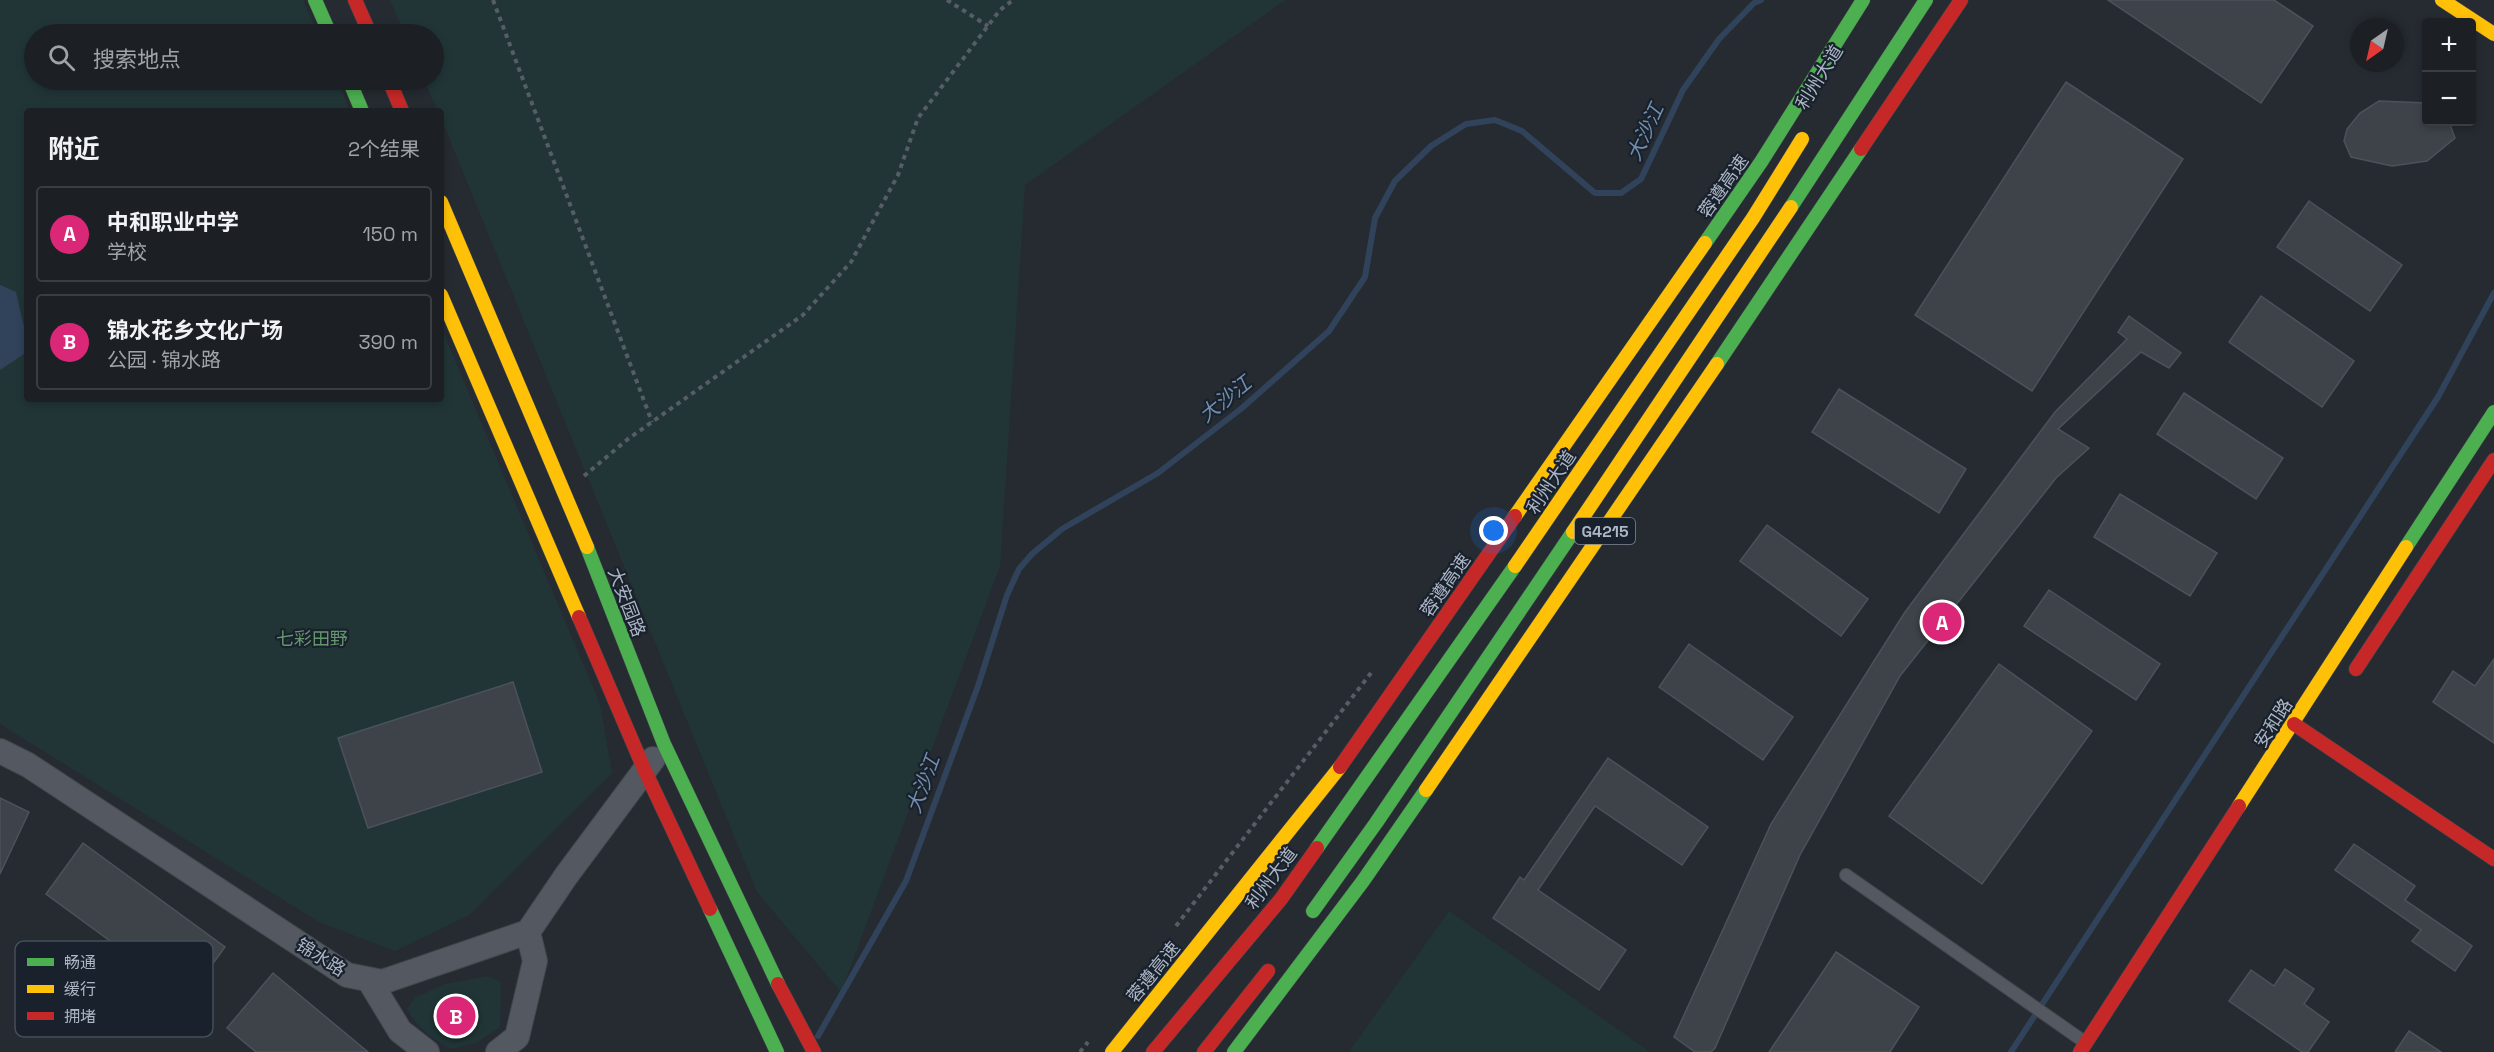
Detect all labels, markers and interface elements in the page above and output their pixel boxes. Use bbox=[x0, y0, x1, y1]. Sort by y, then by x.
north arrow bbox=[2350, 18, 2404, 72]
map controls bbox=[2422, 18, 2476, 126]
button: + bbox=[2422, 18, 2476, 72]
search box bbox=[24, 24, 444, 90]
street label: 利州大道 bbox=[1790, 40, 1848, 114]
icon: search bbox=[45, 41, 78, 74]
text: 搜索地点 bbox=[93, 45, 181, 73]
button: − bbox=[2422, 72, 2476, 126]
water label: 大沙江 bbox=[1621, 98, 1670, 165]
text: 附近 bbox=[48, 132, 100, 166]
text: 2个结果 bbox=[348, 136, 420, 162]
street label: 蓉遵高速 bbox=[1693, 150, 1753, 222]
text: 中和职业中学 bbox=[107, 208, 239, 236]
text: A bbox=[63, 221, 76, 247]
text: 150 m bbox=[363, 221, 418, 247]
text: 学校 bbox=[107, 239, 147, 265]
text: 锦水花乡文化广场 bbox=[107, 316, 283, 344]
text: B bbox=[63, 329, 76, 355]
text: 390 m bbox=[359, 329, 418, 355]
text: 公园 · 锦水路 bbox=[107, 347, 221, 373]
water label: 大沙江 bbox=[1194, 369, 1258, 428]
street label: 利州大道 bbox=[1521, 446, 1581, 518]
your location bbox=[1479, 516, 1508, 545]
road number: G4215 bbox=[1575, 518, 1635, 544]
street label: 蓉遵高速 bbox=[1415, 549, 1475, 621]
street label: 大安园路 bbox=[603, 564, 651, 640]
pin: A bbox=[1922, 600, 1962, 644]
park label: 七彩田野 bbox=[276, 627, 348, 650]
street label: 安和路 bbox=[2249, 694, 2297, 752]
water label: 大沙江 bbox=[901, 749, 946, 817]
street label: 利州大道 bbox=[1240, 842, 1302, 914]
street label: 锦水路 bbox=[292, 933, 350, 981]
street label: 蓉遵高速 bbox=[1121, 937, 1185, 1007]
legend bbox=[15, 941, 213, 1037]
text: 畅通 bbox=[64, 952, 96, 973]
text: 缓行 bbox=[64, 979, 96, 1000]
pin: B bbox=[436, 994, 476, 1038]
text: 拥堵 bbox=[64, 1006, 96, 1027]

